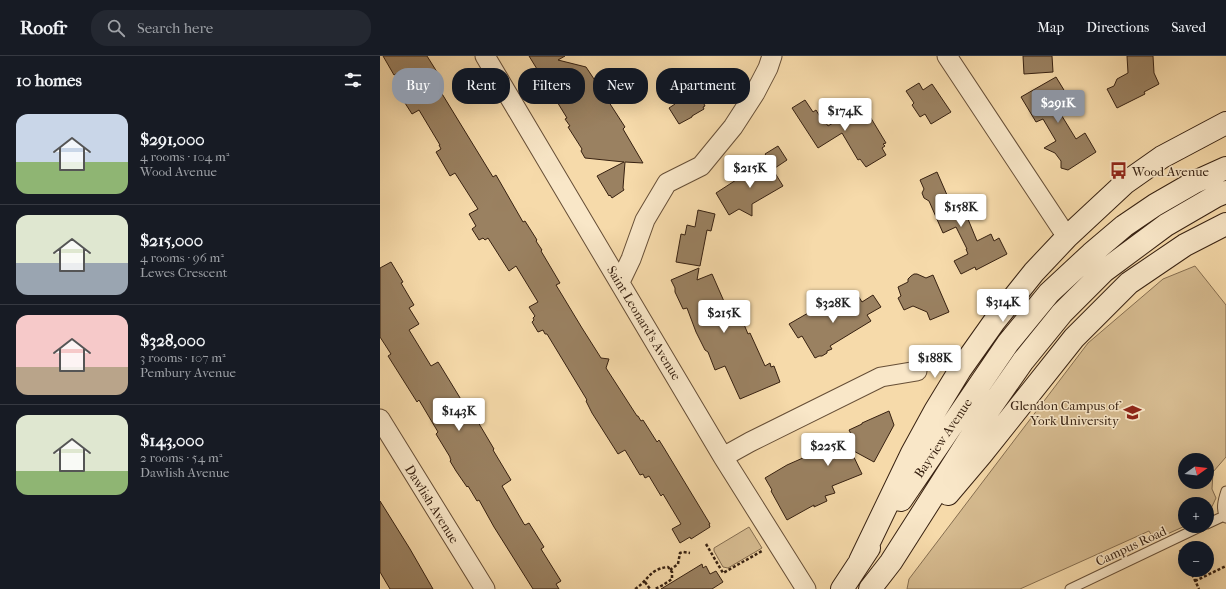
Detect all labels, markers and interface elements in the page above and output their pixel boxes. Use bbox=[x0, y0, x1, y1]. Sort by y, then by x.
search box bbox=[91, 10, 371, 46]
text: Roofr bbox=[20, 17, 67, 39]
icon: search bbox=[105, 17, 127, 39]
text: Search here bbox=[137, 19, 213, 37]
text: Map bbox=[1037, 19, 1064, 36]
text: Directions bbox=[1086, 19, 1149, 36]
text: Saved bbox=[1171, 19, 1206, 36]
chip: Buy bbox=[392, 68, 444, 104]
chip: Rent bbox=[452, 68, 510, 104]
chip: Filters bbox=[518, 68, 585, 104]
chip: New bbox=[593, 68, 648, 104]
chip: Apartment bbox=[656, 68, 750, 104]
icon: filters bbox=[342, 69, 364, 91]
text: 10 homes bbox=[16, 70, 82, 90]
pin: $291K bbox=[1030, 90, 1086, 124]
text: $291K bbox=[1041, 95, 1075, 110]
pin: $174K bbox=[817, 98, 873, 132]
text: $174K bbox=[828, 103, 862, 118]
text: $291,000 bbox=[140, 129, 205, 149]
icon: home bbox=[48, 130, 96, 178]
text: 4 rooms · 104 m² bbox=[140, 149, 229, 164]
pin: $215K bbox=[722, 155, 778, 189]
text: $215K bbox=[733, 160, 767, 175]
bus stop icon: Wood Avenue bbox=[1109, 161, 1129, 181]
text: Wood Avenue bbox=[140, 164, 217, 179]
place label: Wood Avenue bbox=[1131, 164, 1209, 179]
pin: $158K bbox=[933, 194, 989, 228]
text: $158K bbox=[944, 199, 978, 214]
text: $215,000 bbox=[140, 230, 203, 250]
icon: home bbox=[48, 231, 96, 279]
text: 4 rooms · 96 m² bbox=[140, 250, 224, 265]
street label: Saint Leonard's Avenue bbox=[604, 263, 684, 383]
text: Lewes Crescent bbox=[140, 265, 227, 280]
pin: $314K bbox=[975, 289, 1031, 323]
pin: $328K bbox=[805, 290, 861, 324]
text: $314K bbox=[986, 294, 1020, 309]
text: $328K bbox=[815, 295, 851, 310]
pin: $215K bbox=[696, 300, 752, 334]
text: $215K bbox=[707, 305, 741, 320]
text: $328,000 bbox=[140, 330, 205, 350]
icon: home bbox=[48, 331, 96, 379]
pin: $188K bbox=[907, 345, 963, 379]
text: 3 rooms · 107 m² bbox=[140, 350, 226, 365]
text: $188K bbox=[918, 350, 952, 365]
text: Pembury Avenue bbox=[140, 365, 236, 380]
street label: Bayview Avenue bbox=[911, 395, 975, 480]
pin: $143K bbox=[431, 398, 487, 432]
place label: Glendon Campus of York University bbox=[1010, 398, 1122, 428]
school or university icon: Glendon Campus of York University bbox=[1122, 402, 1142, 422]
text: $143K bbox=[442, 403, 476, 418]
text: $143,000 bbox=[140, 430, 204, 450]
icon: home bbox=[48, 431, 96, 479]
pin: $225K bbox=[800, 433, 856, 467]
text: $225K bbox=[810, 438, 846, 453]
text: 2 rooms · 54 m² bbox=[140, 450, 222, 465]
north arrow bbox=[1178, 453, 1214, 489]
map controls bbox=[1178, 453, 1214, 577]
street label: Dawlish Avenue bbox=[402, 462, 462, 546]
text: Dawlish Avenue bbox=[140, 465, 230, 480]
button: + bbox=[1178, 497, 1214, 533]
street label: Campus Road bbox=[1093, 523, 1170, 569]
button: − bbox=[1178, 541, 1214, 577]

